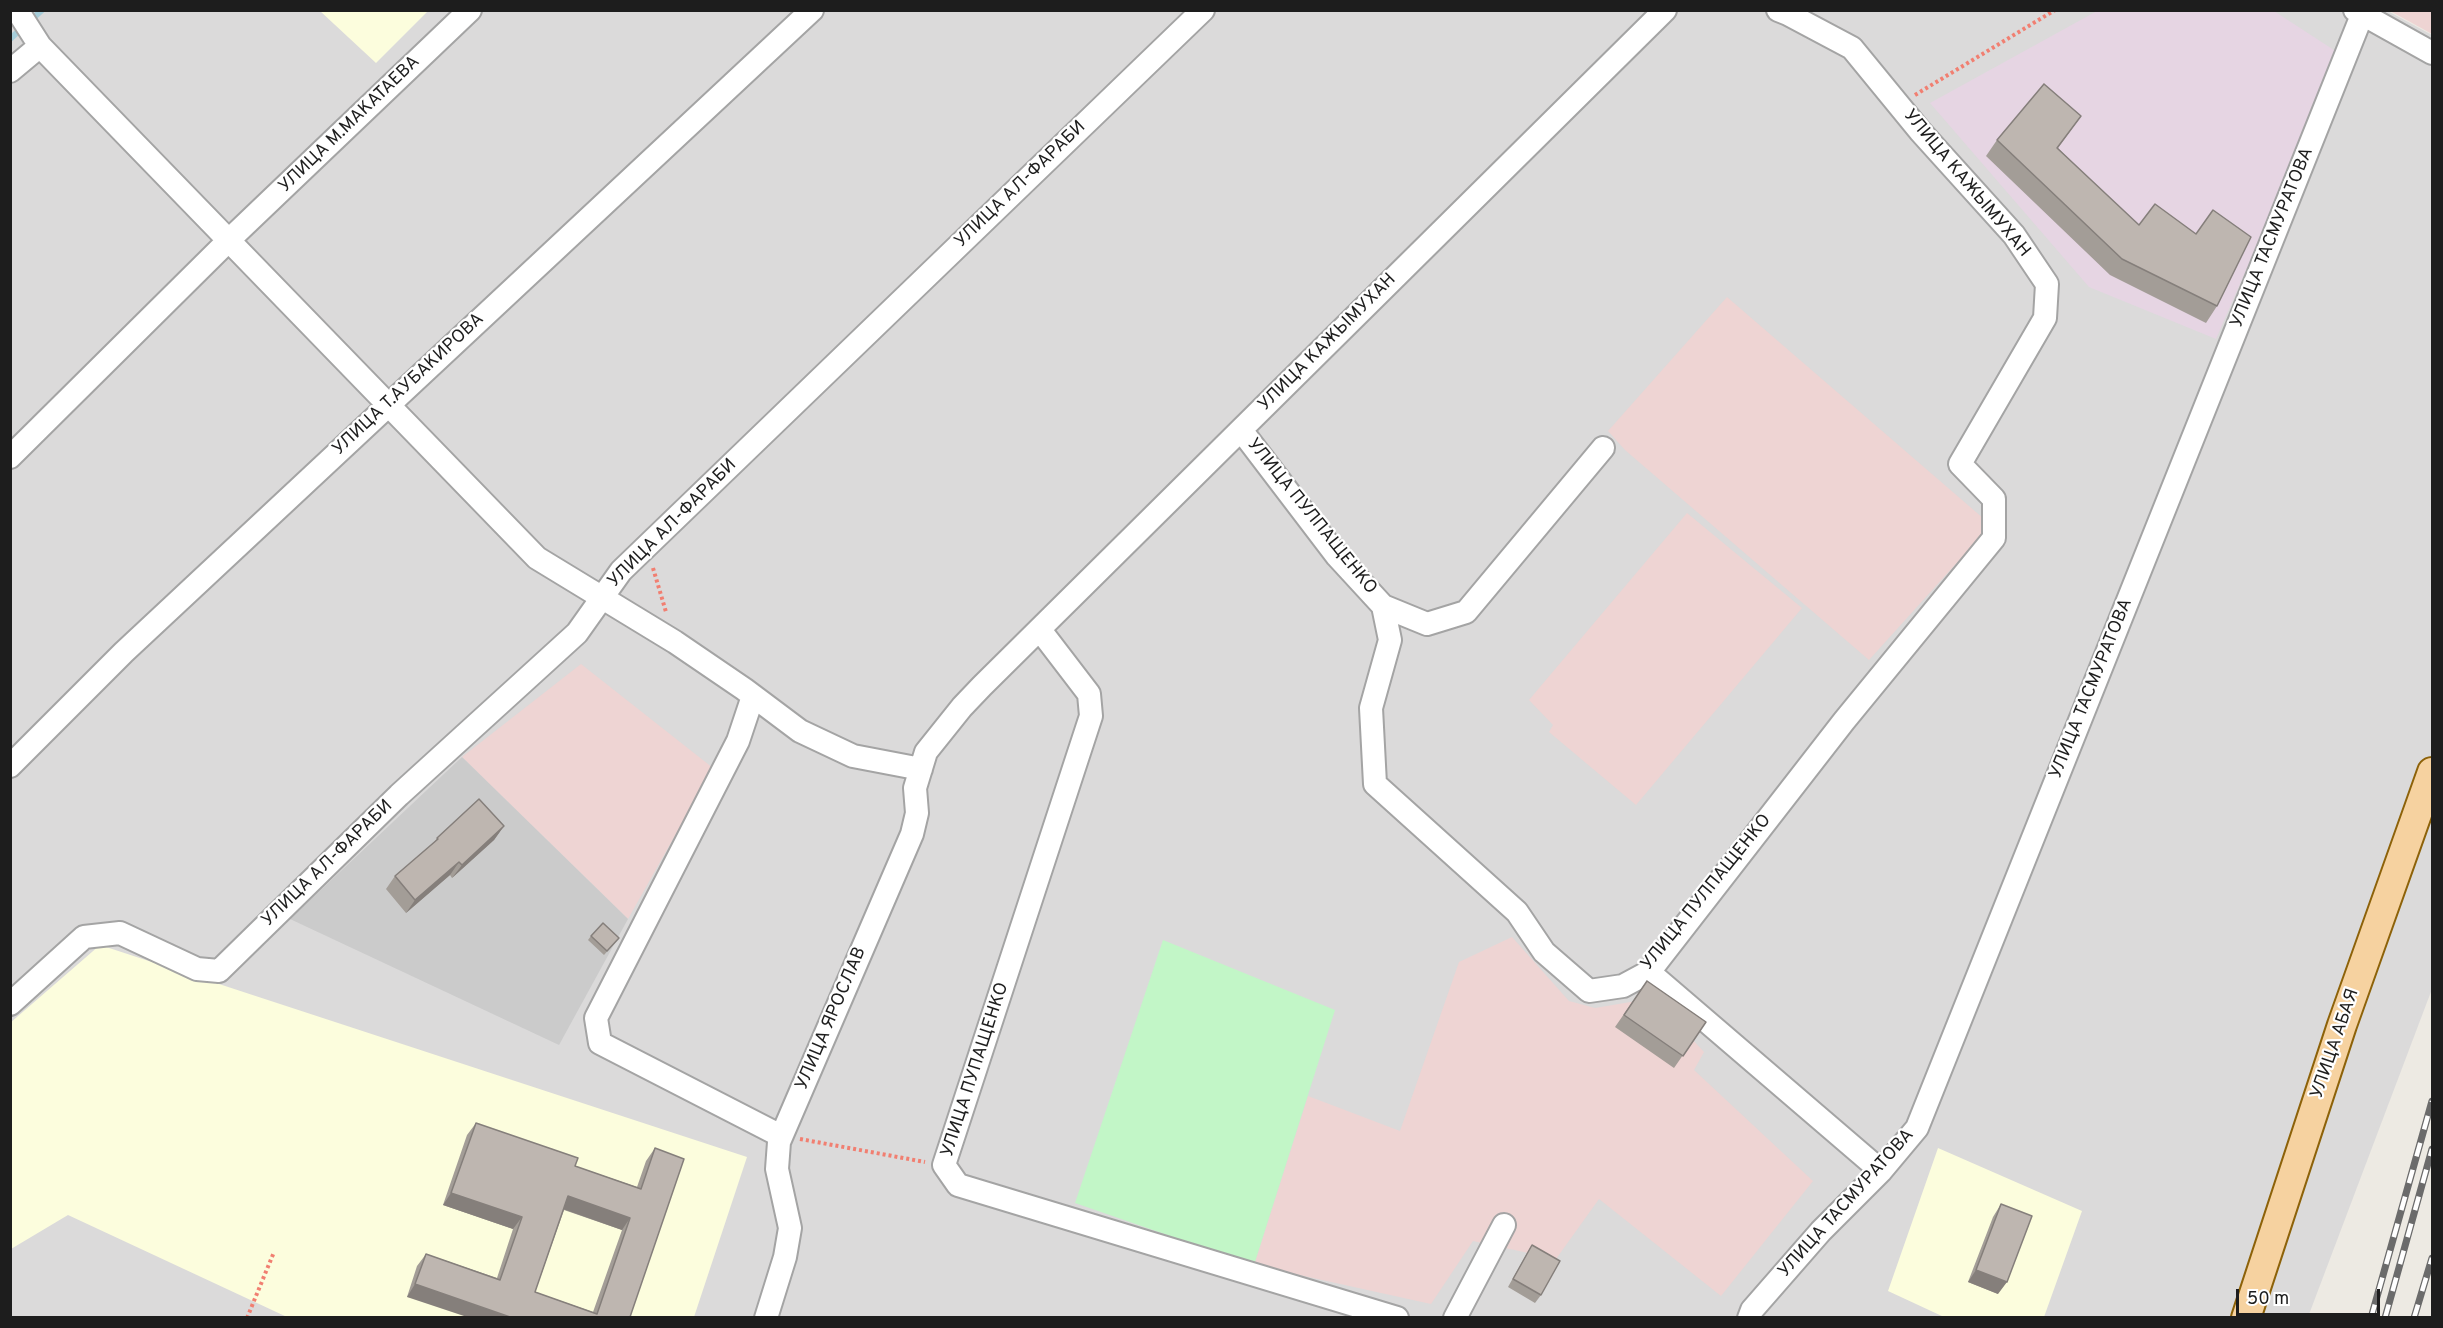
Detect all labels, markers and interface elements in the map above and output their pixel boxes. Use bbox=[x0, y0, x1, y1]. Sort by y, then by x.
street label: УЛИЦА М.МАКАТАЕВА bbox=[275, 52, 425, 198]
street label: УЛИЦА КАЖЫМУХАН bbox=[1898, 106, 2034, 262]
street label: УЛИЦА АЛ-ФАРАБИ bbox=[951, 117, 1091, 253]
street label: УЛИЦА ТАСМУРАТОВА bbox=[2227, 145, 2319, 331]
street label: УЛИЦА КАЖЫМУХАН bbox=[1255, 270, 1401, 416]
street label: УЛИЦА Т.АУБАКИРОВА bbox=[329, 309, 489, 461]
street label: УЛИЦА ПУЛПАЩЕНКО bbox=[1241, 435, 1381, 599]
street label: УЛИЦА АЛ-ФАРАБИ bbox=[604, 455, 742, 593]
street label: УЛИЦА ТАСМУРАТОВА bbox=[2046, 596, 2138, 782]
street label: УЛИЦА АЛ-ФАРАБИ bbox=[258, 796, 398, 932]
street label: УЛИЦА ПУЛПАЩЕНКО bbox=[1637, 811, 1777, 975]
street label: УЛИЦА ЯРОСЛАВ bbox=[792, 944, 872, 1094]
street label: УЛИЦА ПУПАЩЕНКО bbox=[938, 980, 1014, 1160]
street label: УЛИЦА АБАЯ bbox=[2307, 986, 2365, 1102]
street label: УЛИЦА ТАСМУРАТОВА bbox=[1775, 1125, 1919, 1283]
scale bar bbox=[2239, 1277, 2383, 1315]
text: 50 m bbox=[2247, 1288, 2289, 1311]

